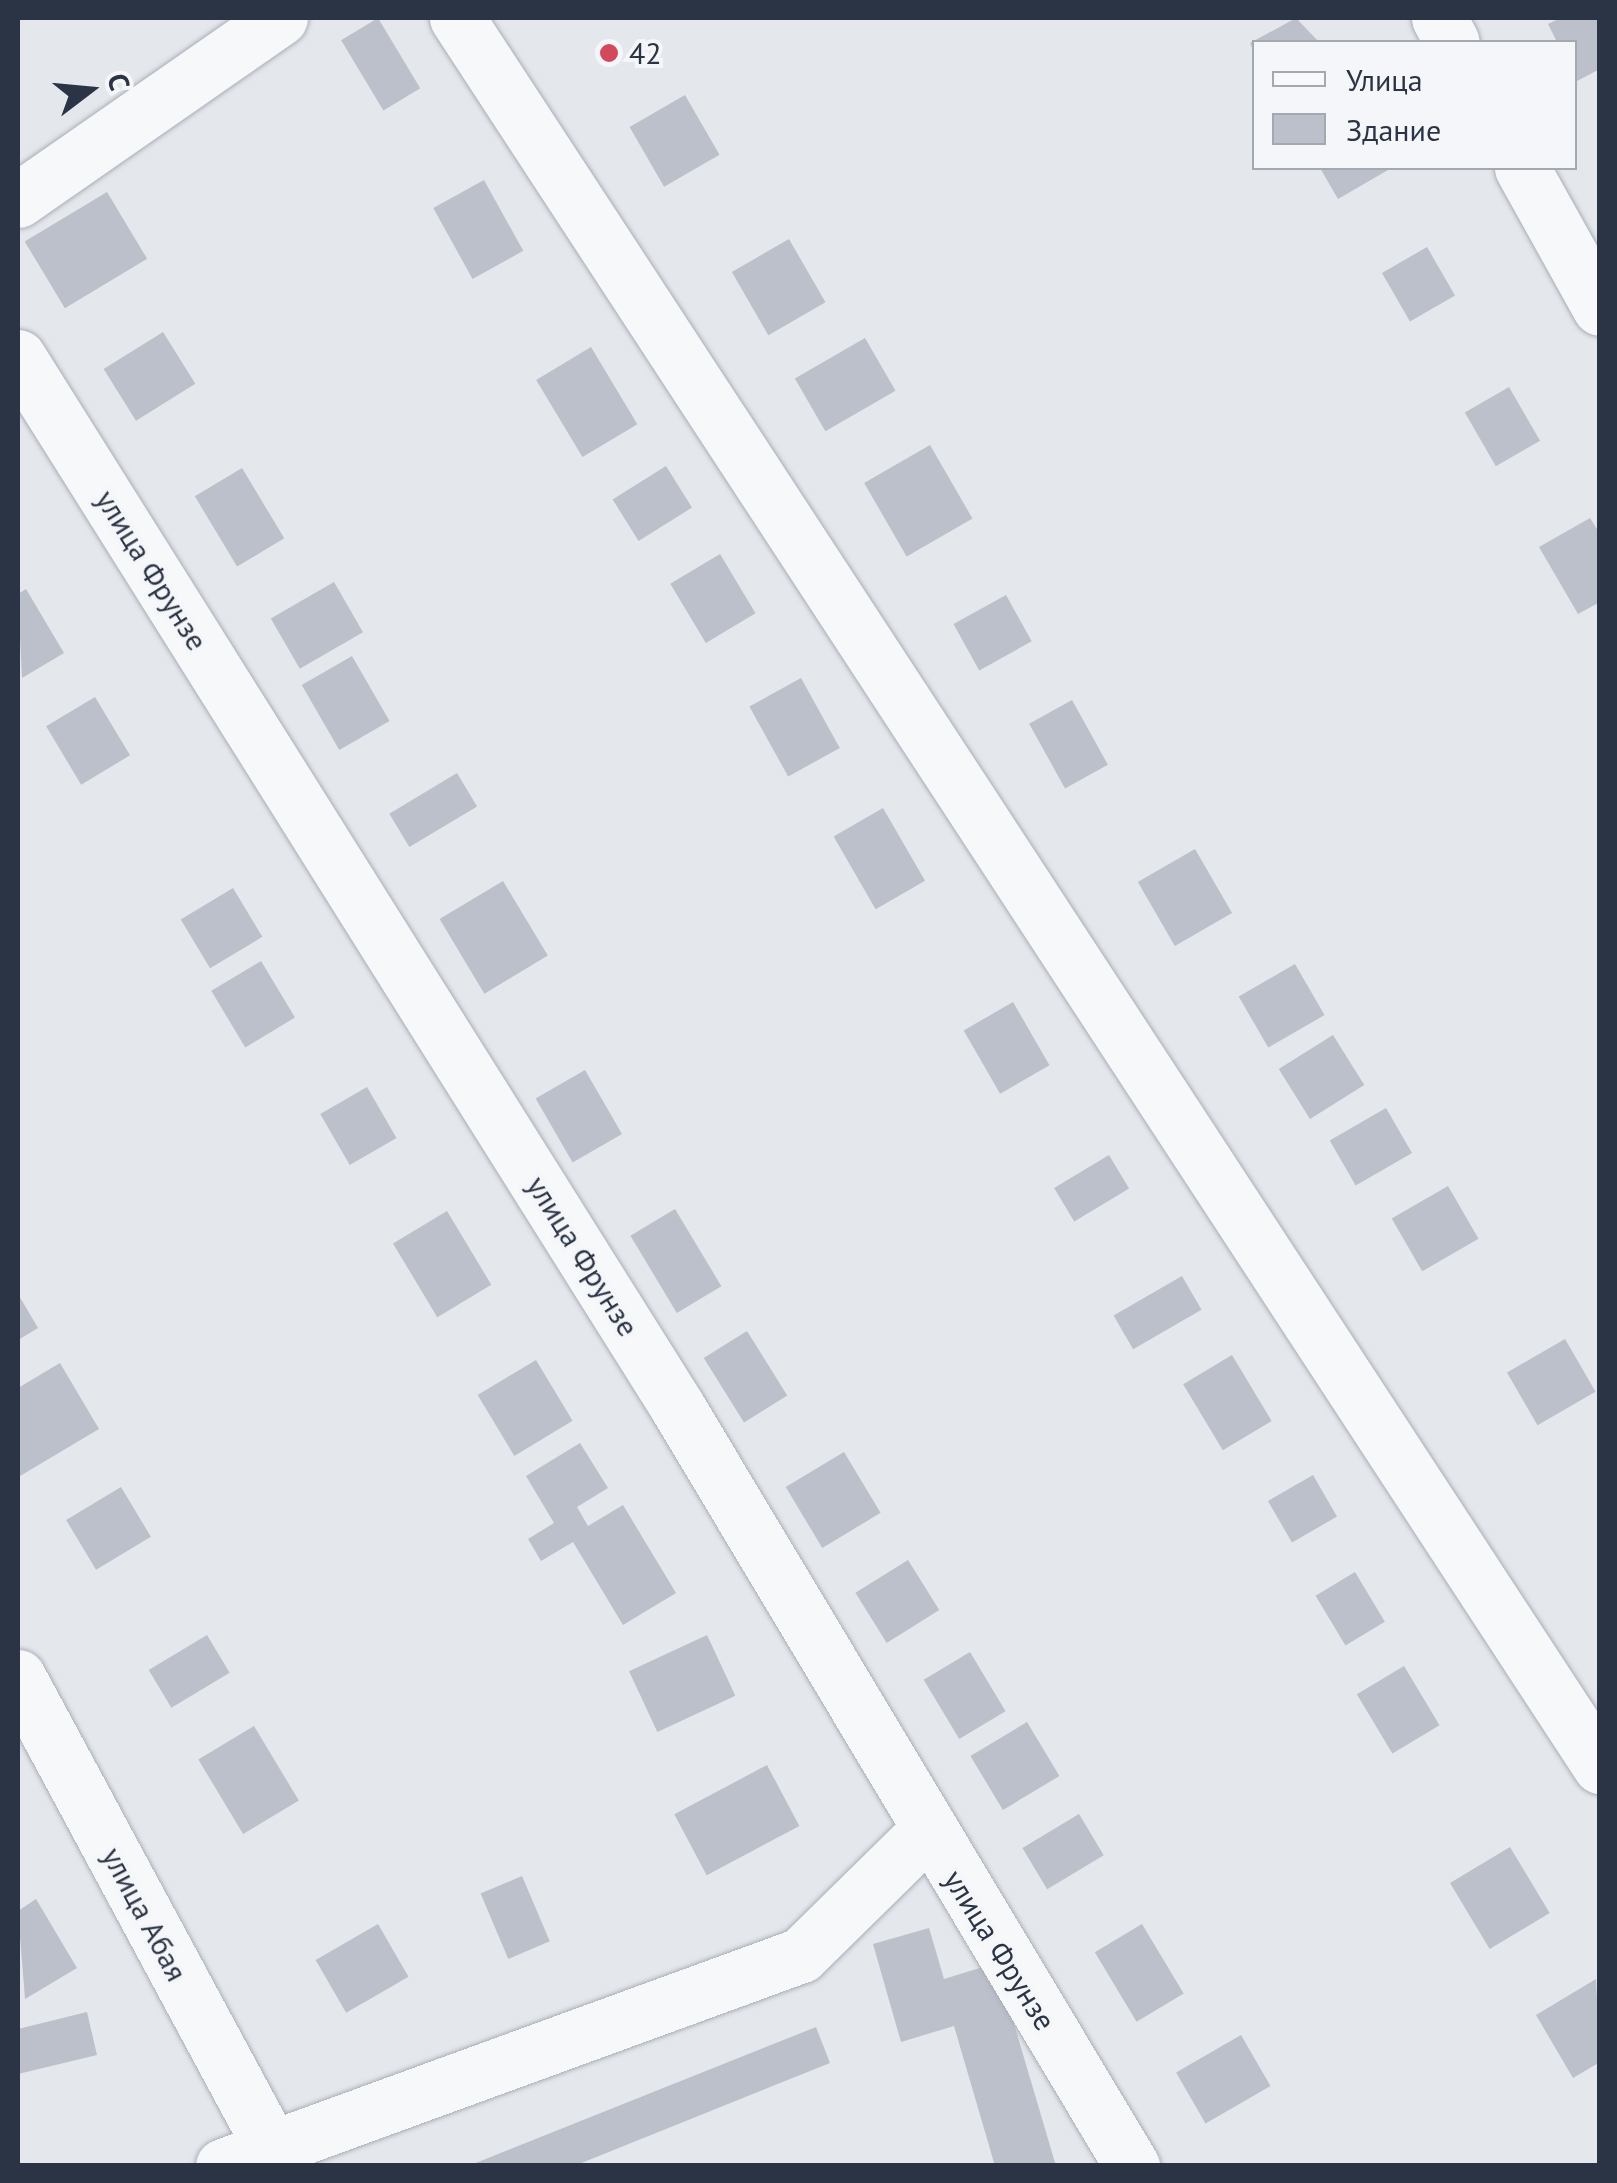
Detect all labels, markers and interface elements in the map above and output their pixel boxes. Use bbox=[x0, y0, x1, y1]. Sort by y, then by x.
place label: 42 bbox=[629, 35, 662, 71]
north arrow bbox=[40, 40, 140, 140]
legend bbox=[1252, 40, 1577, 170]
marker: 42 bbox=[598, 42, 620, 64]
text: Улица bbox=[1346, 60, 1423, 99]
text: С bbox=[99, 69, 139, 94]
text: Здание bbox=[1346, 110, 1441, 149]
street label: улица Фрунзе bbox=[88, 483, 216, 657]
street label: улица Фрунзе bbox=[519, 1169, 647, 1343]
street label: улица Абая bbox=[95, 1841, 195, 1987]
street label: улица Фрунзе bbox=[936, 1863, 1064, 2037]

